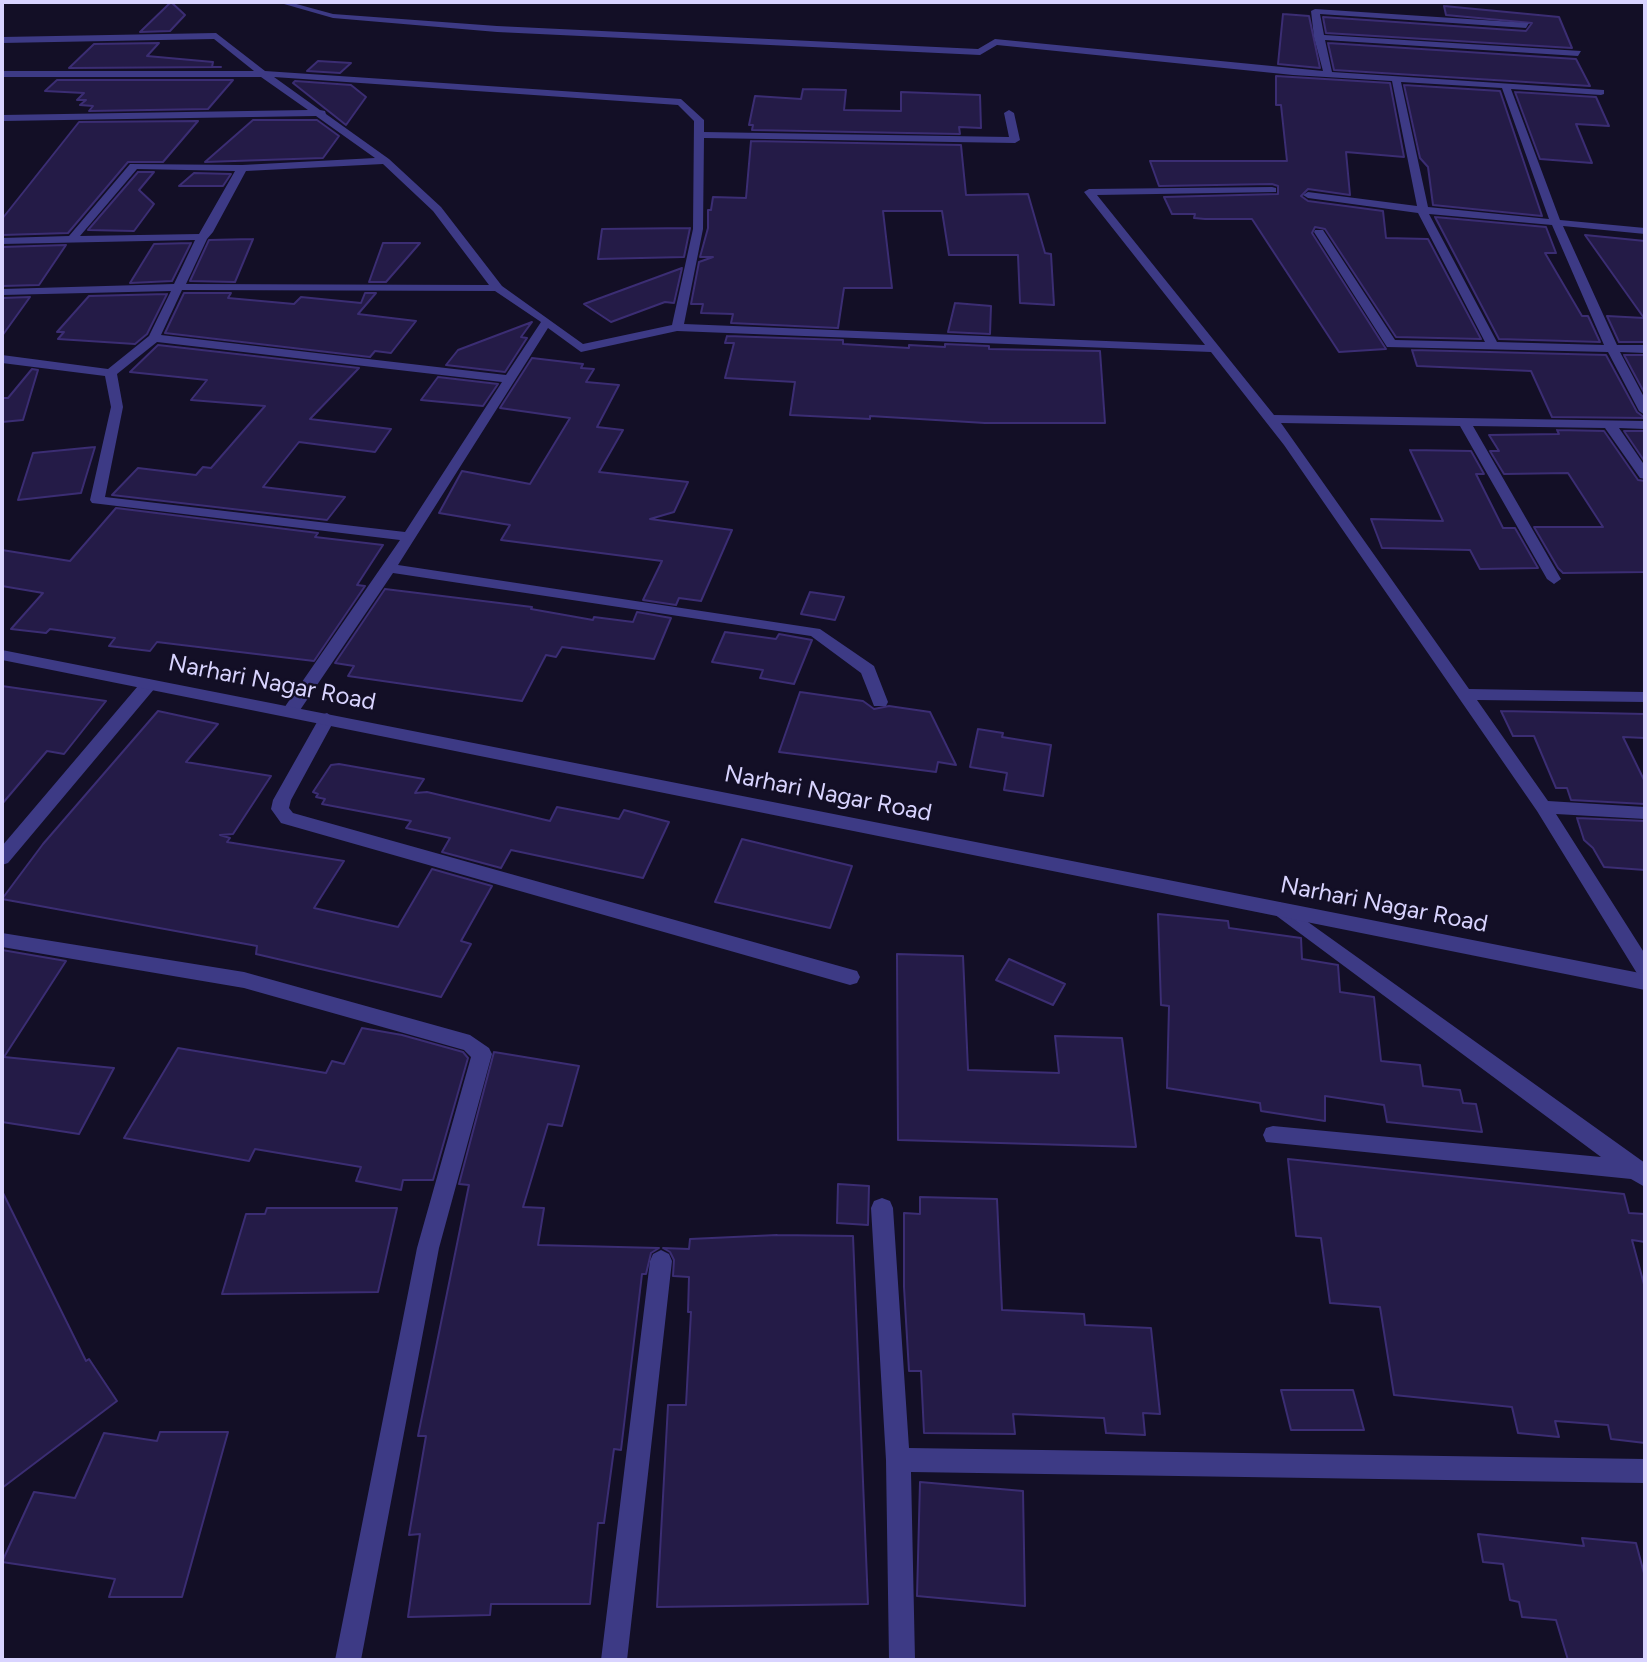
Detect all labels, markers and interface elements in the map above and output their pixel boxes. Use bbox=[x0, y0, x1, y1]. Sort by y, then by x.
street label: Narhari Nagar Road bbox=[166, 649, 378, 717]
street label: Narhari Nagar Road bbox=[722, 760, 934, 828]
street label: Narhari Nagar Road bbox=[1278, 871, 1490, 939]

